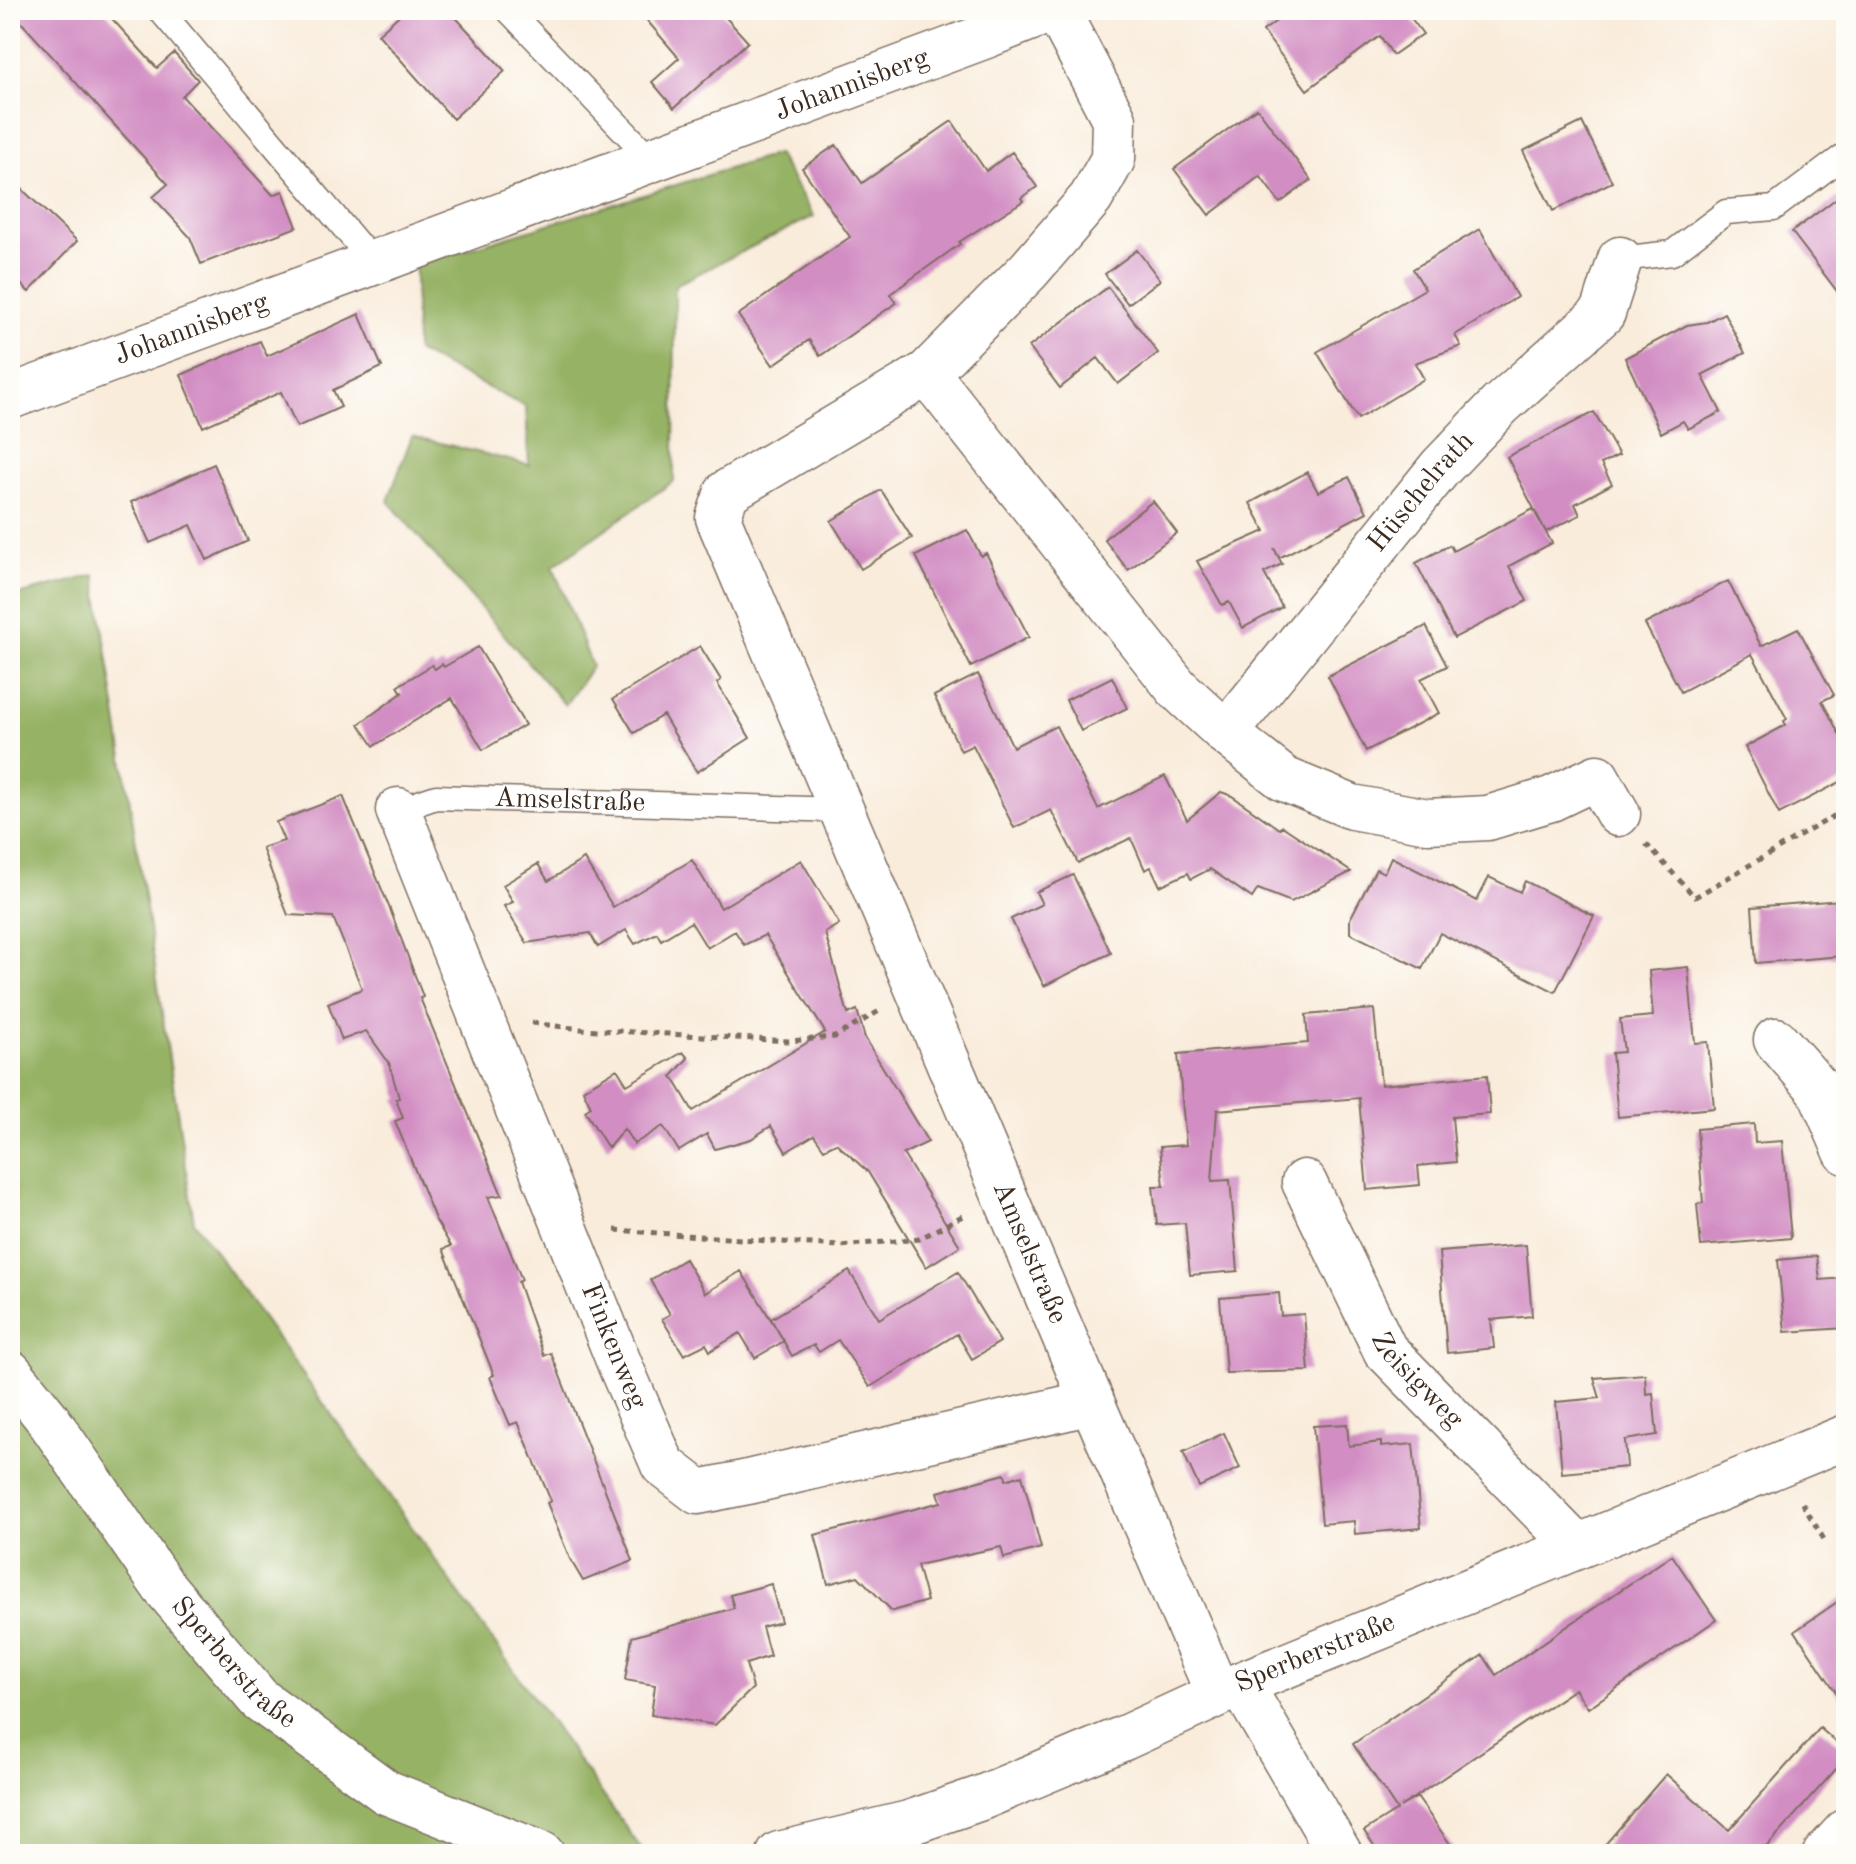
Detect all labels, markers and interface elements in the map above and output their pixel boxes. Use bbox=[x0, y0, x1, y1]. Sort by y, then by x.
street label: Johannisberg bbox=[771, 44, 933, 127]
street label: Johannisberg bbox=[111, 288, 273, 371]
street label: Hüschelrath bbox=[1364, 427, 1480, 558]
street label: Amselstraße bbox=[494, 785, 646, 818]
street label: Amselstraße bbox=[987, 1178, 1071, 1328]
street label: Finkenweg bbox=[575, 1280, 651, 1413]
street label: Zeisigweg bbox=[1365, 1328, 1468, 1435]
street label: Sperberstraße bbox=[165, 1592, 301, 1735]
street label: Sperberstraße bbox=[1231, 1609, 1399, 1699]

